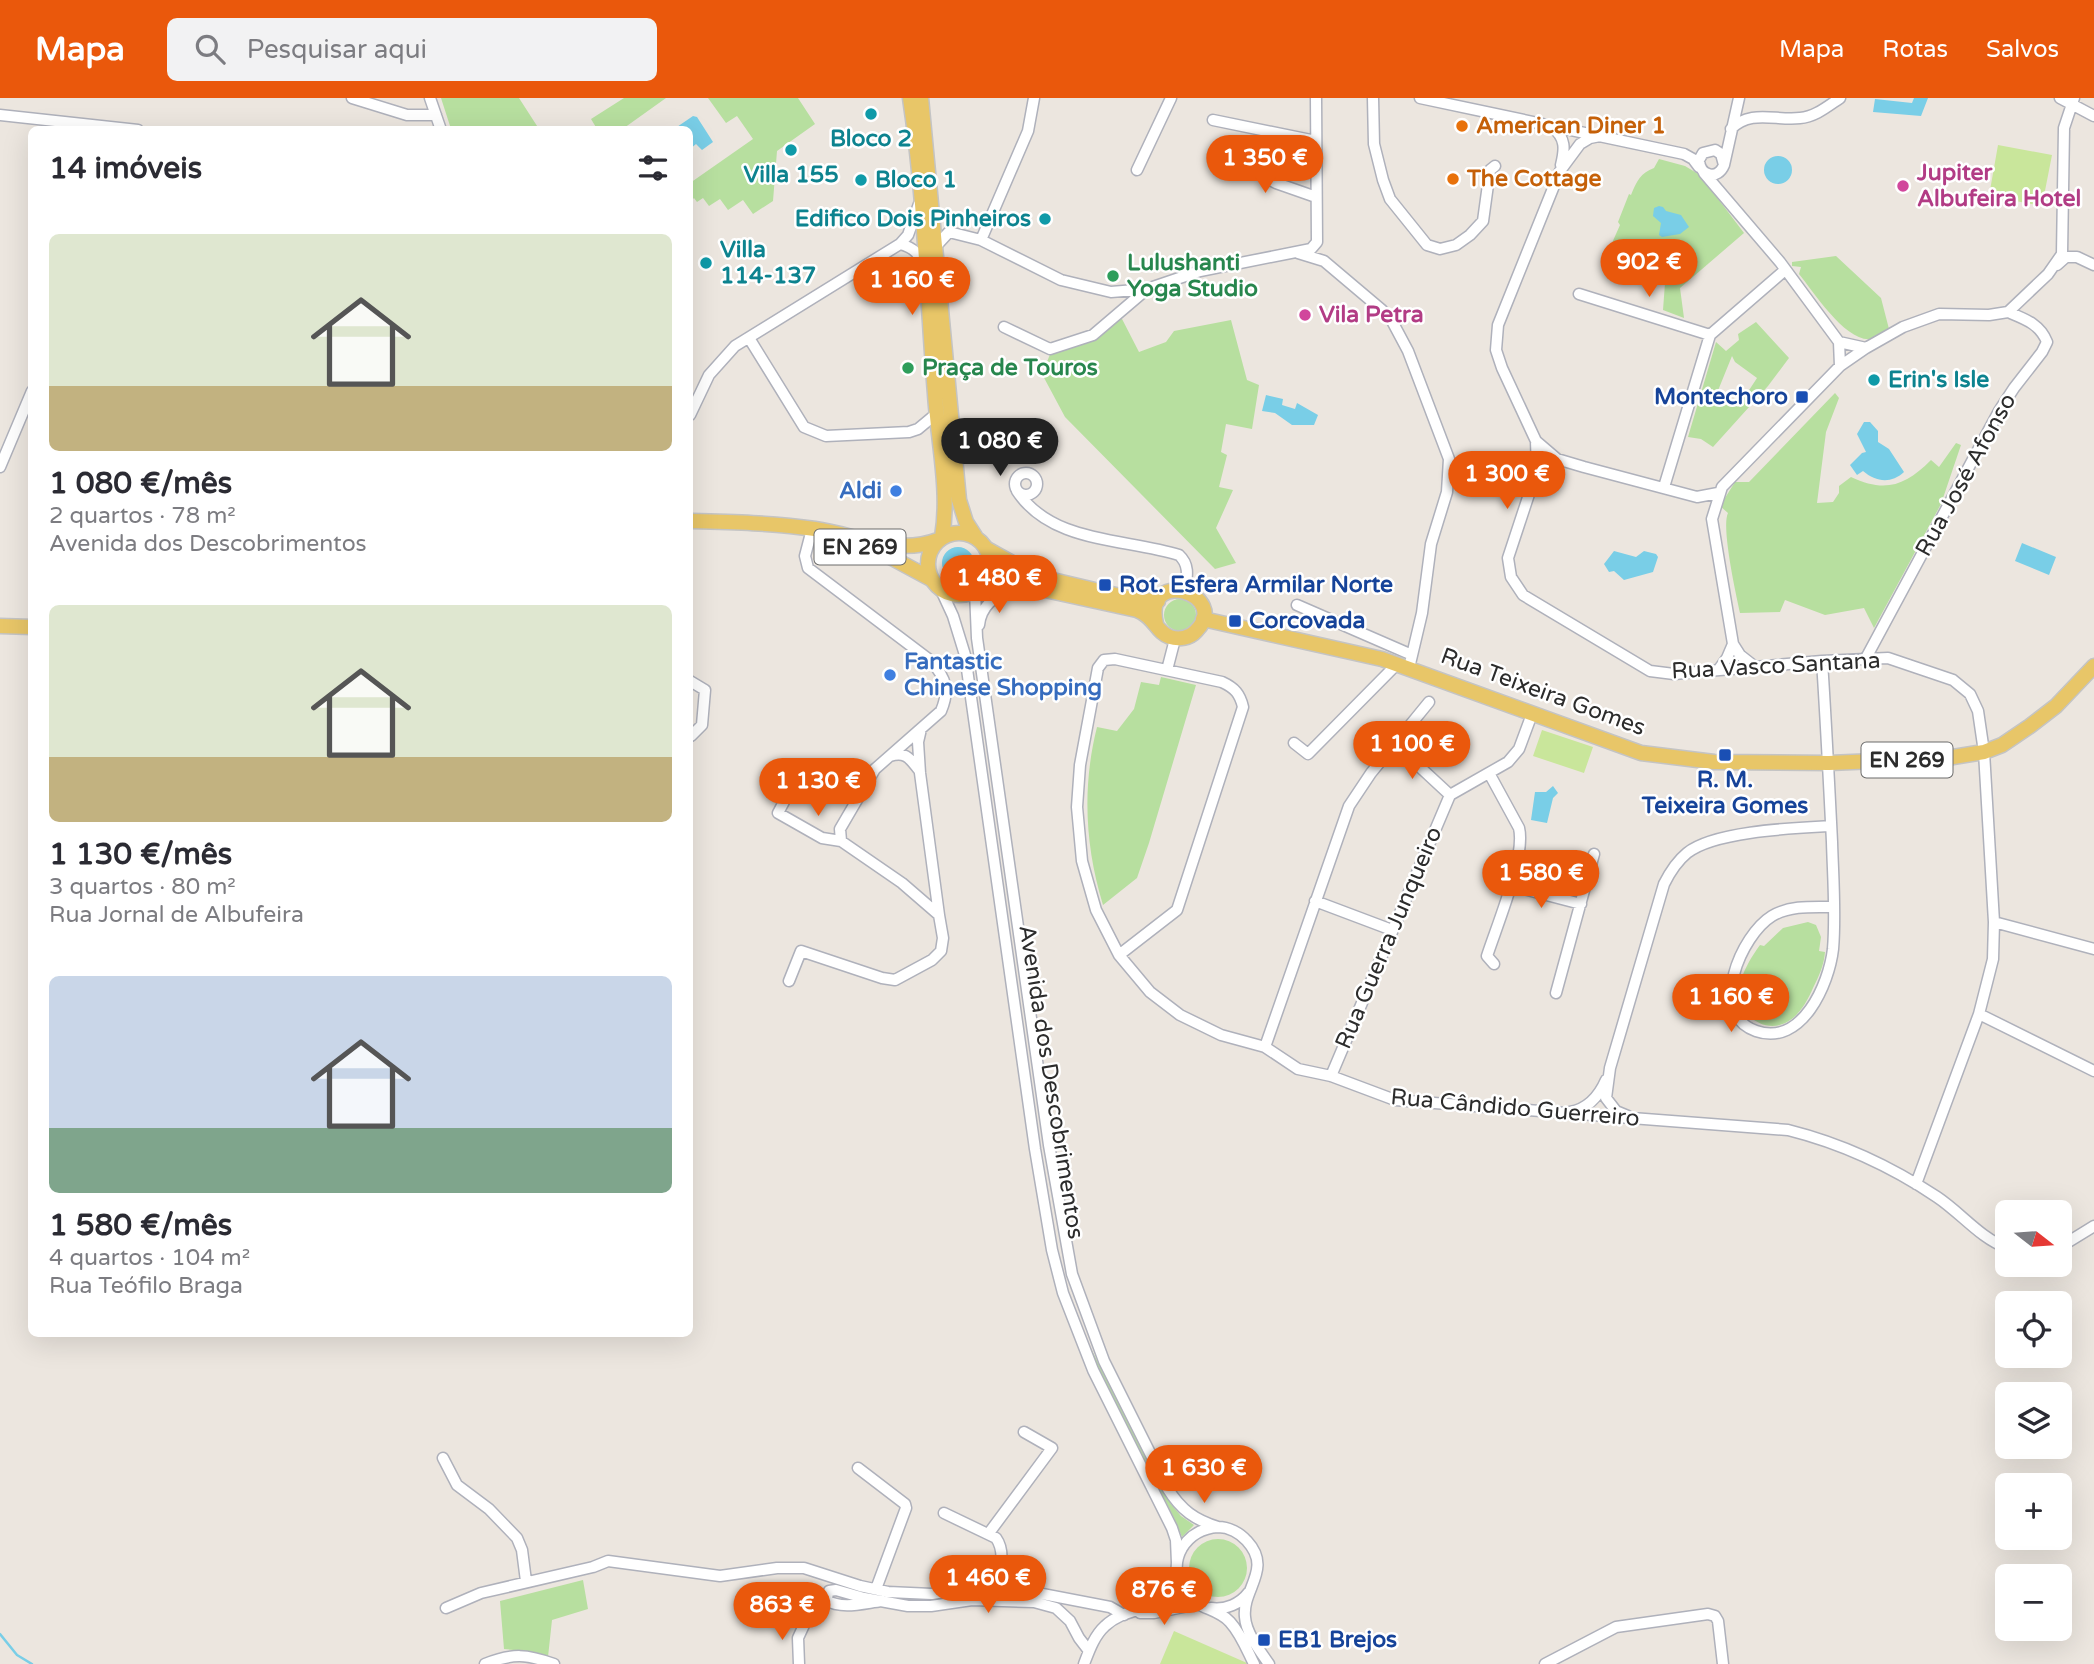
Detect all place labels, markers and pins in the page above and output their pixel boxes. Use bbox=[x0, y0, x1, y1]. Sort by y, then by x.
marker: Bloco 2 bbox=[863, 106, 879, 122]
place label: American Diner 1 bbox=[1476, 112, 1666, 140]
marker: American Diner 1 bbox=[1454, 118, 1470, 134]
place label: Bloco 2 bbox=[830, 125, 912, 153]
pin: 1 350 € bbox=[1200, 136, 1330, 195]
marker: Villa 155 bbox=[783, 142, 799, 158]
place label: Jupiter Albufeira Hotel bbox=[1916, 159, 2081, 213]
place label: Villa 155 bbox=[743, 161, 839, 189]
place label: The Cottage bbox=[1466, 165, 1601, 193]
place label: Bloco 1 bbox=[875, 166, 957, 194]
marker: The Cottage bbox=[1445, 171, 1461, 187]
marker: Bloco 1 bbox=[853, 172, 869, 188]
marker: Jupiter Albufeira Hotel bbox=[1895, 178, 1911, 194]
place label: Edifico Dois Pinheiros bbox=[795, 205, 1031, 233]
marker: Edifico Dois Pinheiros bbox=[1037, 211, 1053, 227]
place label: Villa 114-137 bbox=[720, 236, 816, 290]
pin: 902 € bbox=[1600, 240, 1698, 299]
place label: Lulushanti Yoga Studio bbox=[1127, 249, 1258, 303]
marker: Villa 114-137 bbox=[698, 255, 714, 271]
pin: 1 160 € bbox=[847, 258, 977, 317]
marker: Lulushanti Yoga Studio bbox=[1105, 268, 1121, 284]
place label: Vila Petra bbox=[1319, 301, 1424, 329]
marker: Vila Petra bbox=[1297, 307, 1313, 323]
place label: Praça de Touros bbox=[922, 354, 1098, 382]
marker: Praça de Touros bbox=[900, 360, 916, 376]
place label: Erin's Isle bbox=[1888, 366, 1989, 394]
marker: Erin's Isle bbox=[1866, 372, 1882, 388]
place label: Montechoro bbox=[1654, 383, 1788, 411]
marker: Montechoro bbox=[1794, 389, 1810, 405]
pin: 1 080 € bbox=[935, 418, 1065, 478]
pin: 1 300 € bbox=[1442, 452, 1572, 511]
place label: Aldi bbox=[839, 477, 882, 505]
marker: Aldi bbox=[888, 483, 904, 499]
pin: 1 480 € bbox=[934, 556, 1064, 615]
place label: Rot. Esfera Armilar Norte bbox=[1119, 571, 1393, 599]
marker: Rot. Esfera Armilar Norte bbox=[1097, 577, 1113, 593]
place label: Corcovada bbox=[1249, 607, 1365, 635]
marker: Corcovada bbox=[1227, 613, 1243, 629]
place label: Fantastic Chinese Shopping bbox=[904, 648, 1102, 702]
marker: Fantastic Chinese Shopping bbox=[882, 667, 898, 683]
pin: 1 100 € bbox=[1347, 722, 1477, 781]
marker: R. M. Teixeira Gomes bbox=[1717, 747, 1733, 763]
pin: 1 130 € bbox=[753, 758, 883, 818]
place label: R. M. Teixeira Gomes bbox=[1641, 766, 1808, 820]
pin: 1 580 € bbox=[1476, 850, 1606, 910]
pin: 1 160 € bbox=[1666, 974, 1796, 1034]
pin: 1 630 € bbox=[1139, 1446, 1269, 1505]
pin: 1 460 € bbox=[923, 1556, 1053, 1615]
pin: 876 € bbox=[1115, 1568, 1213, 1627]
pin: 863 € bbox=[733, 1582, 831, 1642]
place label: EB1 Brejos bbox=[1278, 1626, 1397, 1654]
marker: EB1 Brejos bbox=[1256, 1632, 1272, 1648]

